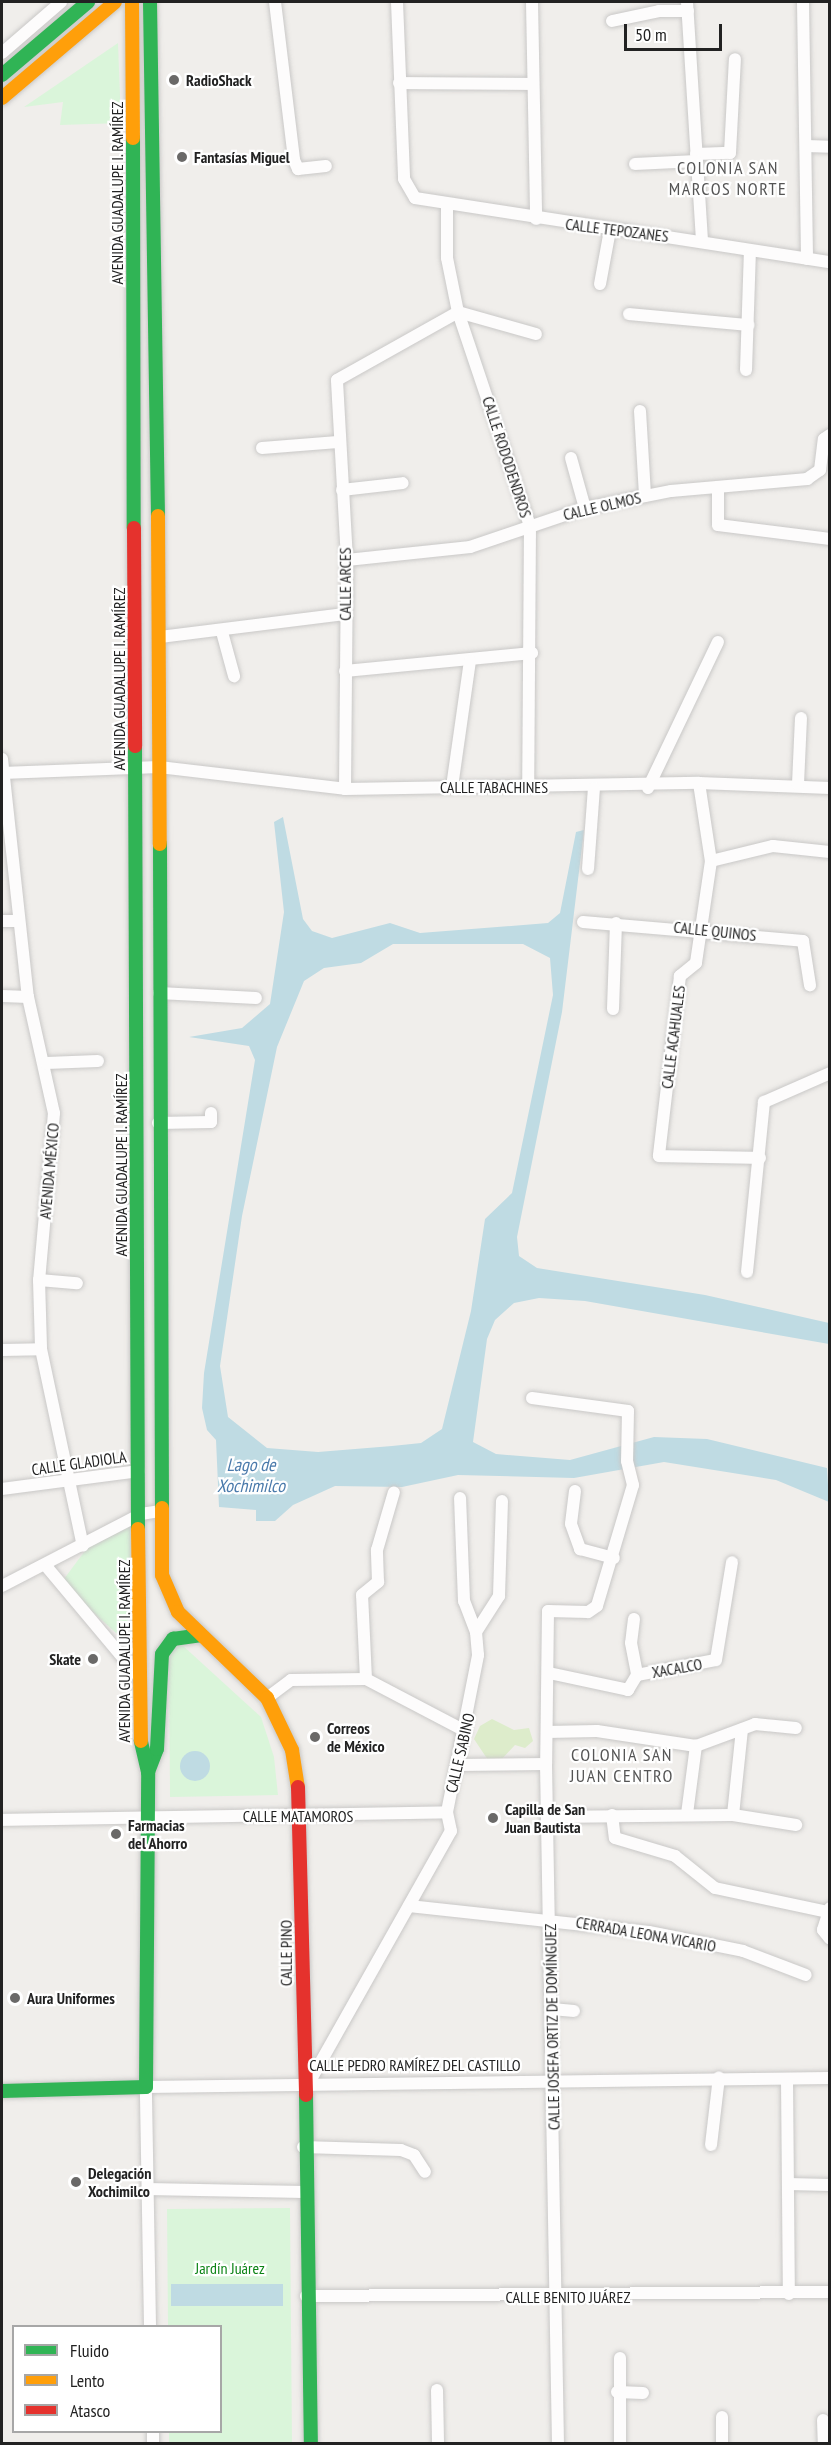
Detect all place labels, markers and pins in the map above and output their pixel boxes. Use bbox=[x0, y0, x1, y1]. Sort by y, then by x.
place label: RadioShack bbox=[186, 70, 252, 90]
marker: RadioShack bbox=[167, 73, 181, 87]
place label: Fantasías Miguel bbox=[194, 147, 290, 167]
marker: Fantasías Miguel bbox=[175, 150, 189, 164]
place label: Skate bbox=[49, 1649, 81, 1669]
marker: Skate bbox=[86, 1652, 100, 1666]
place label: Correos de México bbox=[327, 1718, 385, 1756]
marker: Correos de México bbox=[308, 1730, 322, 1744]
place label: Capilla de San Juan Bautista bbox=[505, 1799, 585, 1837]
marker: Capilla de San Juan Bautista bbox=[486, 1811, 500, 1825]
place label: Farmacias del Ahorro bbox=[128, 1815, 188, 1853]
marker: Farmacias del Ahorro bbox=[109, 1827, 123, 1841]
place label: Aura Uniformes bbox=[27, 1988, 115, 2008]
marker: Aura Uniformes bbox=[8, 1991, 22, 2005]
place label: Delegación Xochimilco bbox=[88, 2163, 151, 2201]
marker: Delegación Xochimilco bbox=[69, 2175, 83, 2189]

